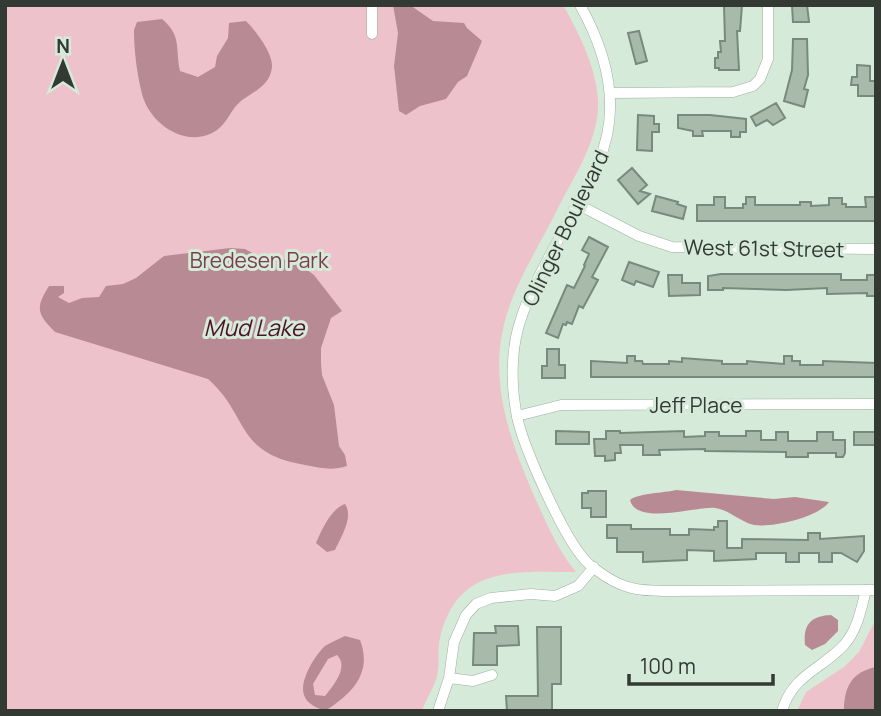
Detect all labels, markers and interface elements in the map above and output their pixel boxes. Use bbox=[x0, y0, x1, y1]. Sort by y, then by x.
north arrow bbox=[28, 28, 98, 98]
text: N bbox=[56, 33, 70, 59]
street label: Olinger Boulevard bbox=[515, 145, 615, 311]
street label: West 61st Street bbox=[684, 233, 844, 263]
park label: Bredesen Park bbox=[190, 246, 329, 274]
water label: Mud Lake bbox=[204, 311, 306, 343]
street label: Jeff Place bbox=[650, 391, 742, 419]
scale bar bbox=[629, 642, 772, 686]
text: 100 m bbox=[640, 652, 696, 680]

